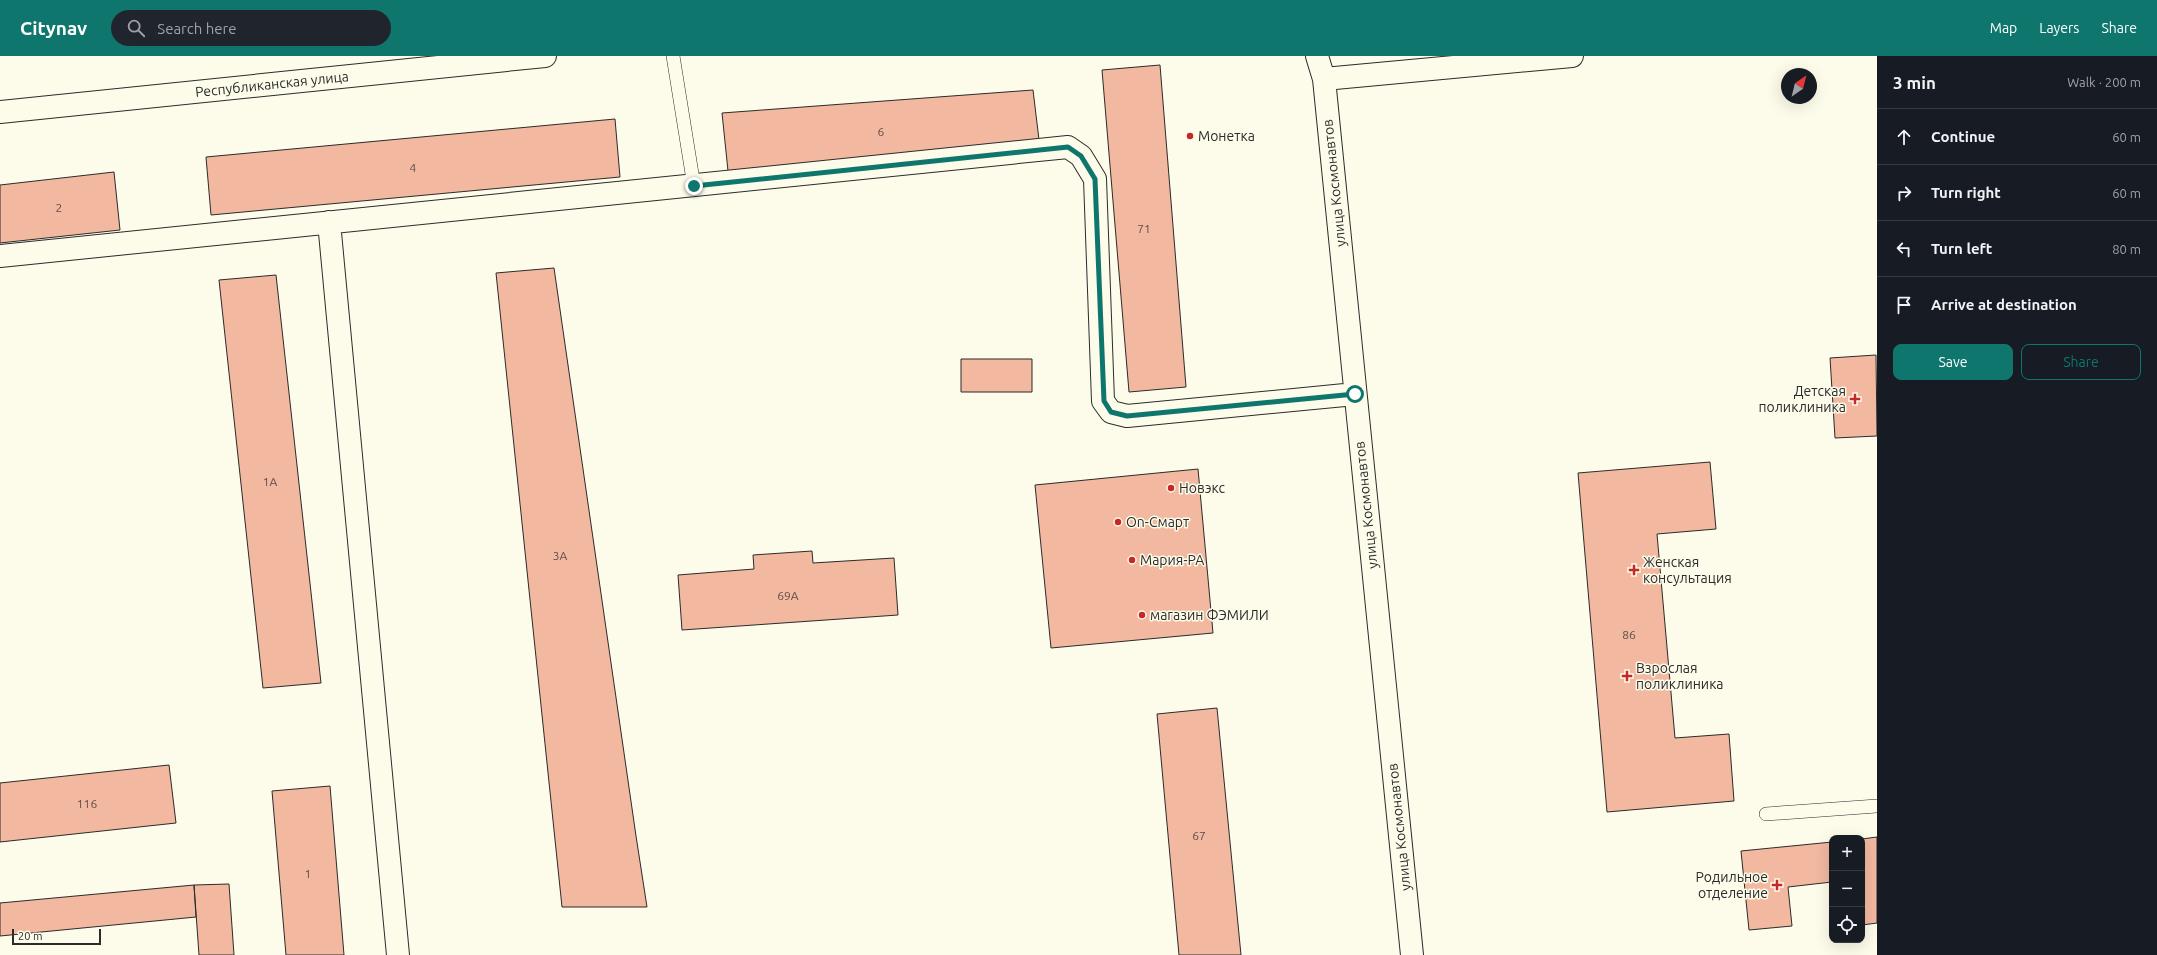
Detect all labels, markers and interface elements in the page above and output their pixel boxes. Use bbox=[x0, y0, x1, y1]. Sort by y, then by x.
search box bbox=[111, 10, 391, 46]
text: Citynav bbox=[20, 17, 87, 39]
icon: search bbox=[125, 17, 147, 39]
text: Search here bbox=[157, 20, 237, 37]
text: Map bbox=[1990, 20, 2017, 36]
text: Layers bbox=[2039, 20, 2079, 36]
text: Share bbox=[2101, 20, 2137, 36]
street label: Республиканская улица bbox=[194, 68, 350, 100]
north arrow bbox=[1781, 68, 1817, 104]
text: 3 min bbox=[1893, 73, 1936, 92]
text: Walk · 200 m bbox=[2067, 75, 2141, 89]
street label: улица Космонавтов bbox=[1319, 118, 1349, 248]
house number: 6 bbox=[878, 125, 885, 138]
icon: ahead bbox=[1893, 126, 1915, 148]
place label: Монетка bbox=[1198, 128, 1255, 144]
text: Continue bbox=[1931, 128, 1995, 145]
text: 60 m bbox=[2112, 130, 2141, 144]
marker: Монетка bbox=[1185, 131, 1195, 141]
house number: 4 bbox=[410, 161, 417, 174]
route end bbox=[685, 177, 703, 195]
icon: right bbox=[1893, 182, 1915, 204]
text: Turn right bbox=[1931, 184, 2001, 201]
text: 60 m bbox=[2112, 186, 2141, 200]
house number: 2 bbox=[56, 201, 62, 214]
house number: 71 bbox=[1137, 222, 1151, 235]
icon: left bbox=[1893, 238, 1915, 260]
text: Turn left bbox=[1931, 240, 1992, 257]
text: 80 m bbox=[2112, 242, 2141, 256]
icon: arrive bbox=[1893, 294, 1915, 316]
text: Arrive at destination bbox=[1931, 296, 2077, 313]
button: Save bbox=[1893, 344, 2013, 380]
button: Share bbox=[2021, 344, 2141, 380]
place label: Детская поликлиника bbox=[1758, 383, 1846, 415]
route start bbox=[1346, 385, 1364, 403]
marker: Детская поликлиника bbox=[1849, 393, 1861, 405]
street label: улица Космонавтов bbox=[1351, 440, 1381, 570]
house number: 1А bbox=[263, 475, 277, 488]
place label: Новэкс bbox=[1179, 480, 1225, 496]
marker: Новэкс bbox=[1166, 483, 1176, 493]
place label: On-Смарт bbox=[1126, 514, 1189, 530]
marker: On-Смарт bbox=[1113, 517, 1123, 527]
house number: 3А bbox=[553, 549, 567, 562]
place label: Мария-РА bbox=[1140, 552, 1204, 568]
place label: Женская консультация bbox=[1643, 554, 1732, 586]
marker: Мария-РА bbox=[1127, 555, 1137, 565]
marker: Женская консультация bbox=[1628, 564, 1640, 576]
house number: 69А bbox=[777, 589, 799, 602]
place label: магазин ФЭМИЛИ bbox=[1150, 607, 1269, 623]
marker: магазин ФЭМИЛИ bbox=[1137, 610, 1147, 620]
house number: 86 bbox=[1622, 628, 1636, 641]
place label: Взрослая поликлиника bbox=[1636, 660, 1724, 692]
marker: Взрослая поликлиника bbox=[1621, 670, 1633, 682]
street label: улица Космонавтов bbox=[1384, 762, 1414, 892]
house number: 116 bbox=[77, 797, 97, 810]
house number: 67 bbox=[1192, 829, 1206, 842]
map controls bbox=[1829, 835, 1865, 943]
button: + bbox=[1829, 835, 1865, 871]
house number: 1 bbox=[305, 867, 311, 880]
place label: Родильное отделение bbox=[1696, 869, 1768, 901]
button: − bbox=[1829, 871, 1865, 907]
marker: Родильное отделение bbox=[1771, 879, 1783, 891]
button: locate bbox=[1829, 907, 1865, 943]
scale bar bbox=[12, 927, 101, 946]
text: 20 m bbox=[18, 930, 42, 942]

